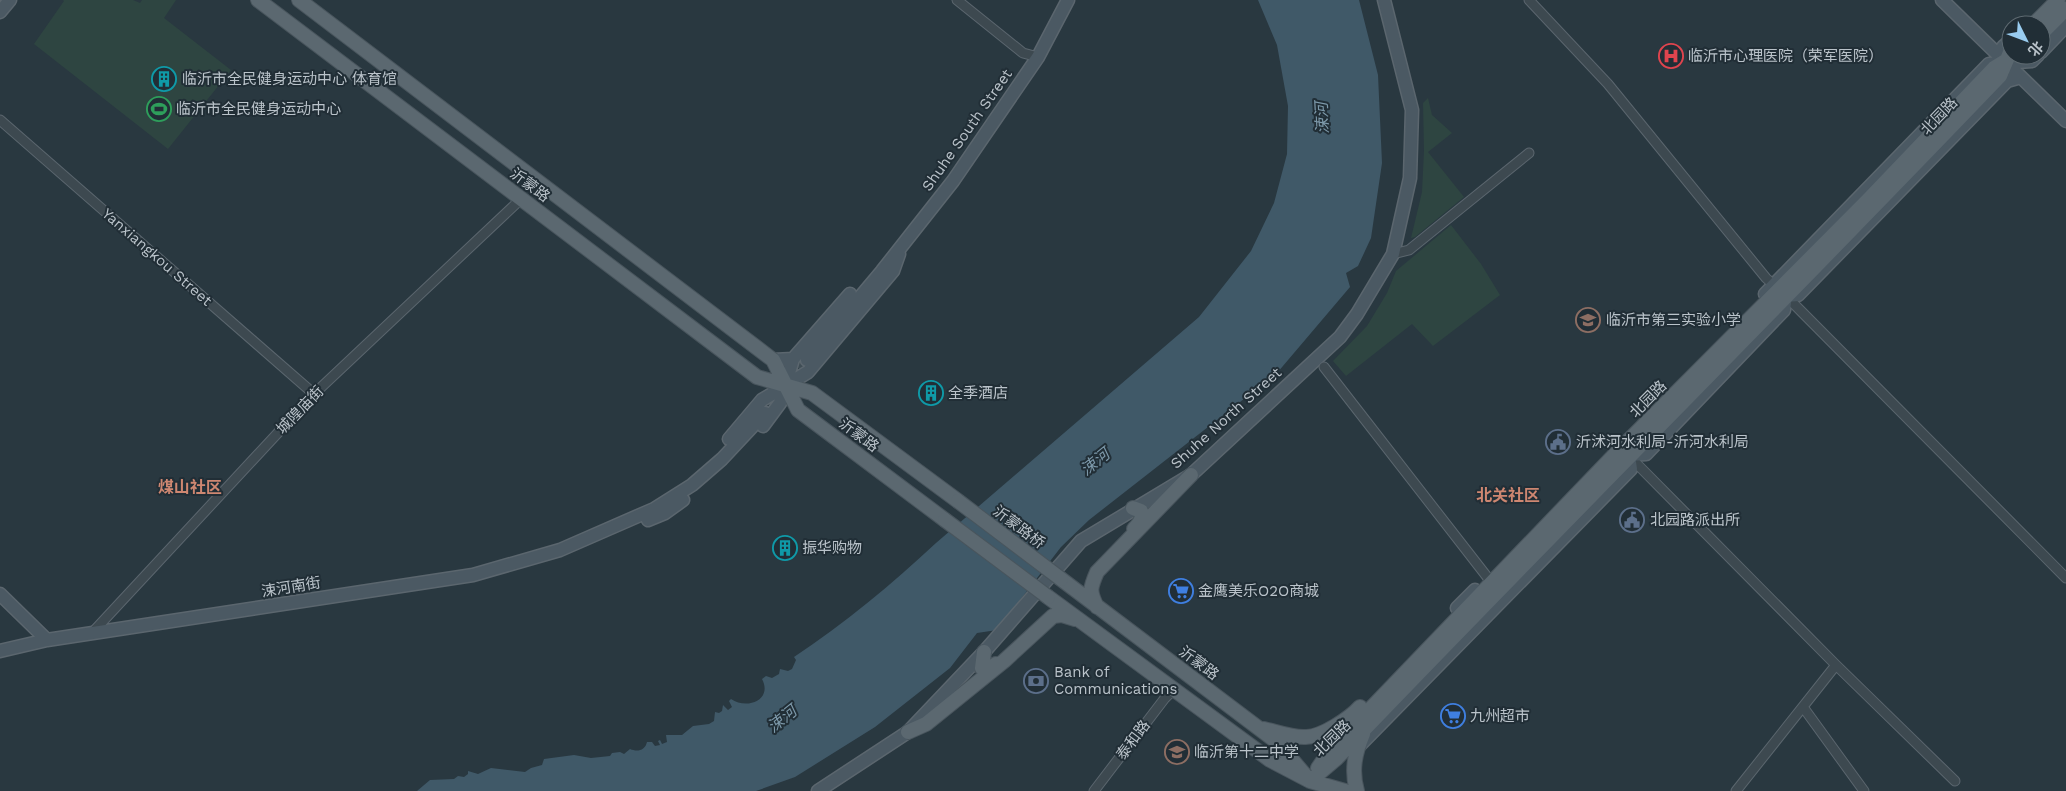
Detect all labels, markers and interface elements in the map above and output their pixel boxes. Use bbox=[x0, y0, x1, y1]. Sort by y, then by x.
north arrow bbox=[2001, 15, 2051, 65]
text: 北 bbox=[2025, 38, 2046, 59]
hospital icon: 临沂市心理医院（荣军医院） bbox=[1658, 43, 1684, 69]
place label: 临沂市心理医院（荣军医院） bbox=[1688, 47, 1883, 65]
street label: Shuhe South Street bbox=[918, 65, 1016, 195]
building icon: 临沂市全民健身运动中心 体育馆 bbox=[151, 66, 177, 92]
place label: 临沂市全民健身运动中心 体育馆 bbox=[182, 70, 397, 88]
street label: 北园路 bbox=[1917, 94, 1961, 138]
sports icon: 临沂市全民健身运动中心 bbox=[146, 96, 172, 122]
water label: 涑河 bbox=[1312, 99, 1332, 134]
place label: 临沂市全民健身运动中心 bbox=[176, 100, 341, 118]
street label: 沂蒙路 bbox=[507, 164, 553, 206]
street label: Yanxiangkou Street bbox=[98, 204, 216, 310]
school or university icon: 临沂市第三实验小学 bbox=[1575, 307, 1601, 333]
place label: 临沂市第三实验小学 bbox=[1606, 311, 1741, 329]
street label: Shuhe North Street bbox=[1167, 363, 1286, 472]
street label: 北园路 bbox=[1626, 377, 1670, 421]
building icon: 全季酒店 bbox=[918, 380, 944, 406]
street label: 城隍庙街 bbox=[273, 382, 327, 438]
place label: 全季酒店 bbox=[948, 384, 1008, 402]
street label: 沂蒙路 bbox=[836, 414, 882, 456]
public building icon: 沂沭河水利局-沂河水利局 bbox=[1545, 429, 1571, 455]
place label: 沂沭河水利局-沂河水利局 bbox=[1576, 433, 1749, 451]
water label: 涑河 bbox=[1077, 443, 1116, 479]
district label: 煤山社区 bbox=[158, 478, 222, 497]
district label: 北关社区 bbox=[1476, 486, 1540, 505]
street label: 沂蒙路桥 bbox=[990, 502, 1048, 552]
public building icon: 北园路派出所 bbox=[1619, 507, 1645, 533]
place label: 北园路派出所 bbox=[1650, 511, 1740, 529]
building icon: 振华购物 bbox=[772, 535, 798, 561]
place label: 振华购物 bbox=[802, 539, 862, 557]
street label: 涑河南街 bbox=[260, 573, 322, 601]
supermarket icon: 金鹰美乐O2O商城 bbox=[1168, 578, 1194, 604]
place label: 金鹰美乐O2O商城 bbox=[1198, 582, 1319, 600]
street label: 沂蒙路 bbox=[1176, 642, 1222, 684]
place label: Bank of Communications bbox=[1054, 663, 1178, 698]
bank icon: Bank of Communications bbox=[1023, 668, 1049, 694]
water label: 涑河 bbox=[764, 700, 803, 736]
supermarket icon: 九州超市 bbox=[1440, 703, 1466, 729]
place label: 九州超市 bbox=[1470, 707, 1530, 725]
street label: 北园路 bbox=[1310, 716, 1354, 760]
street label: 泰和路 bbox=[1112, 717, 1154, 763]
school or university icon: 临沂第十二中学 bbox=[1164, 739, 1190, 765]
place label: 临沂第十二中学 bbox=[1194, 743, 1299, 761]

